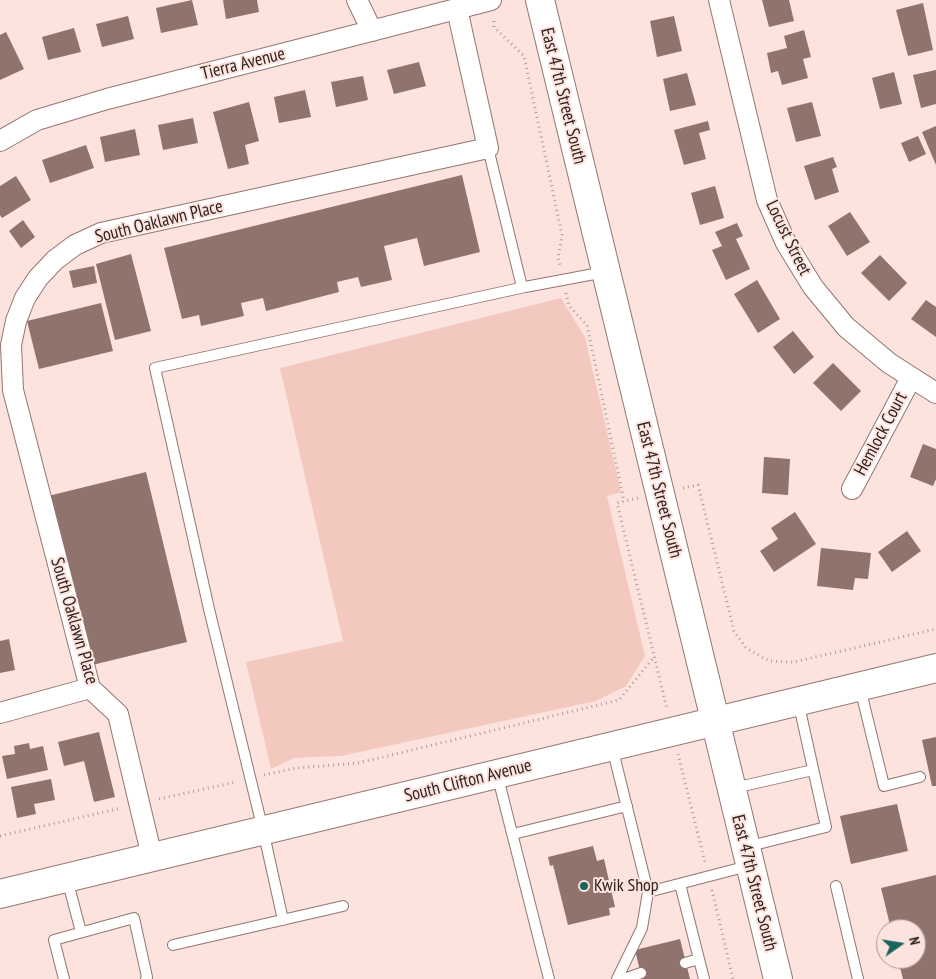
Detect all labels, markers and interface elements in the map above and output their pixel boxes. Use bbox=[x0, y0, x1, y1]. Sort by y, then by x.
street label: East 47th Street South bbox=[536, 26, 590, 166]
street label: Tierra Avenue bbox=[199, 43, 287, 85]
street label: South Oaklawn Place bbox=[93, 196, 225, 248]
street label: Locust Street bbox=[761, 197, 815, 279]
street label: Hemlock Court bbox=[850, 388, 912, 480]
street label: East 47th Street South bbox=[632, 420, 686, 560]
street label: South Oaklawn Place bbox=[46, 555, 102, 687]
street label: South Clifton Avenue bbox=[402, 755, 534, 807]
street label: East 47th Street South bbox=[727, 813, 781, 953]
place label: Kwik Shop bbox=[594, 875, 659, 897]
marker: Kwik Shop bbox=[578, 880, 590, 892]
north arrow bbox=[876, 919, 926, 969]
text: N bbox=[905, 935, 924, 947]

